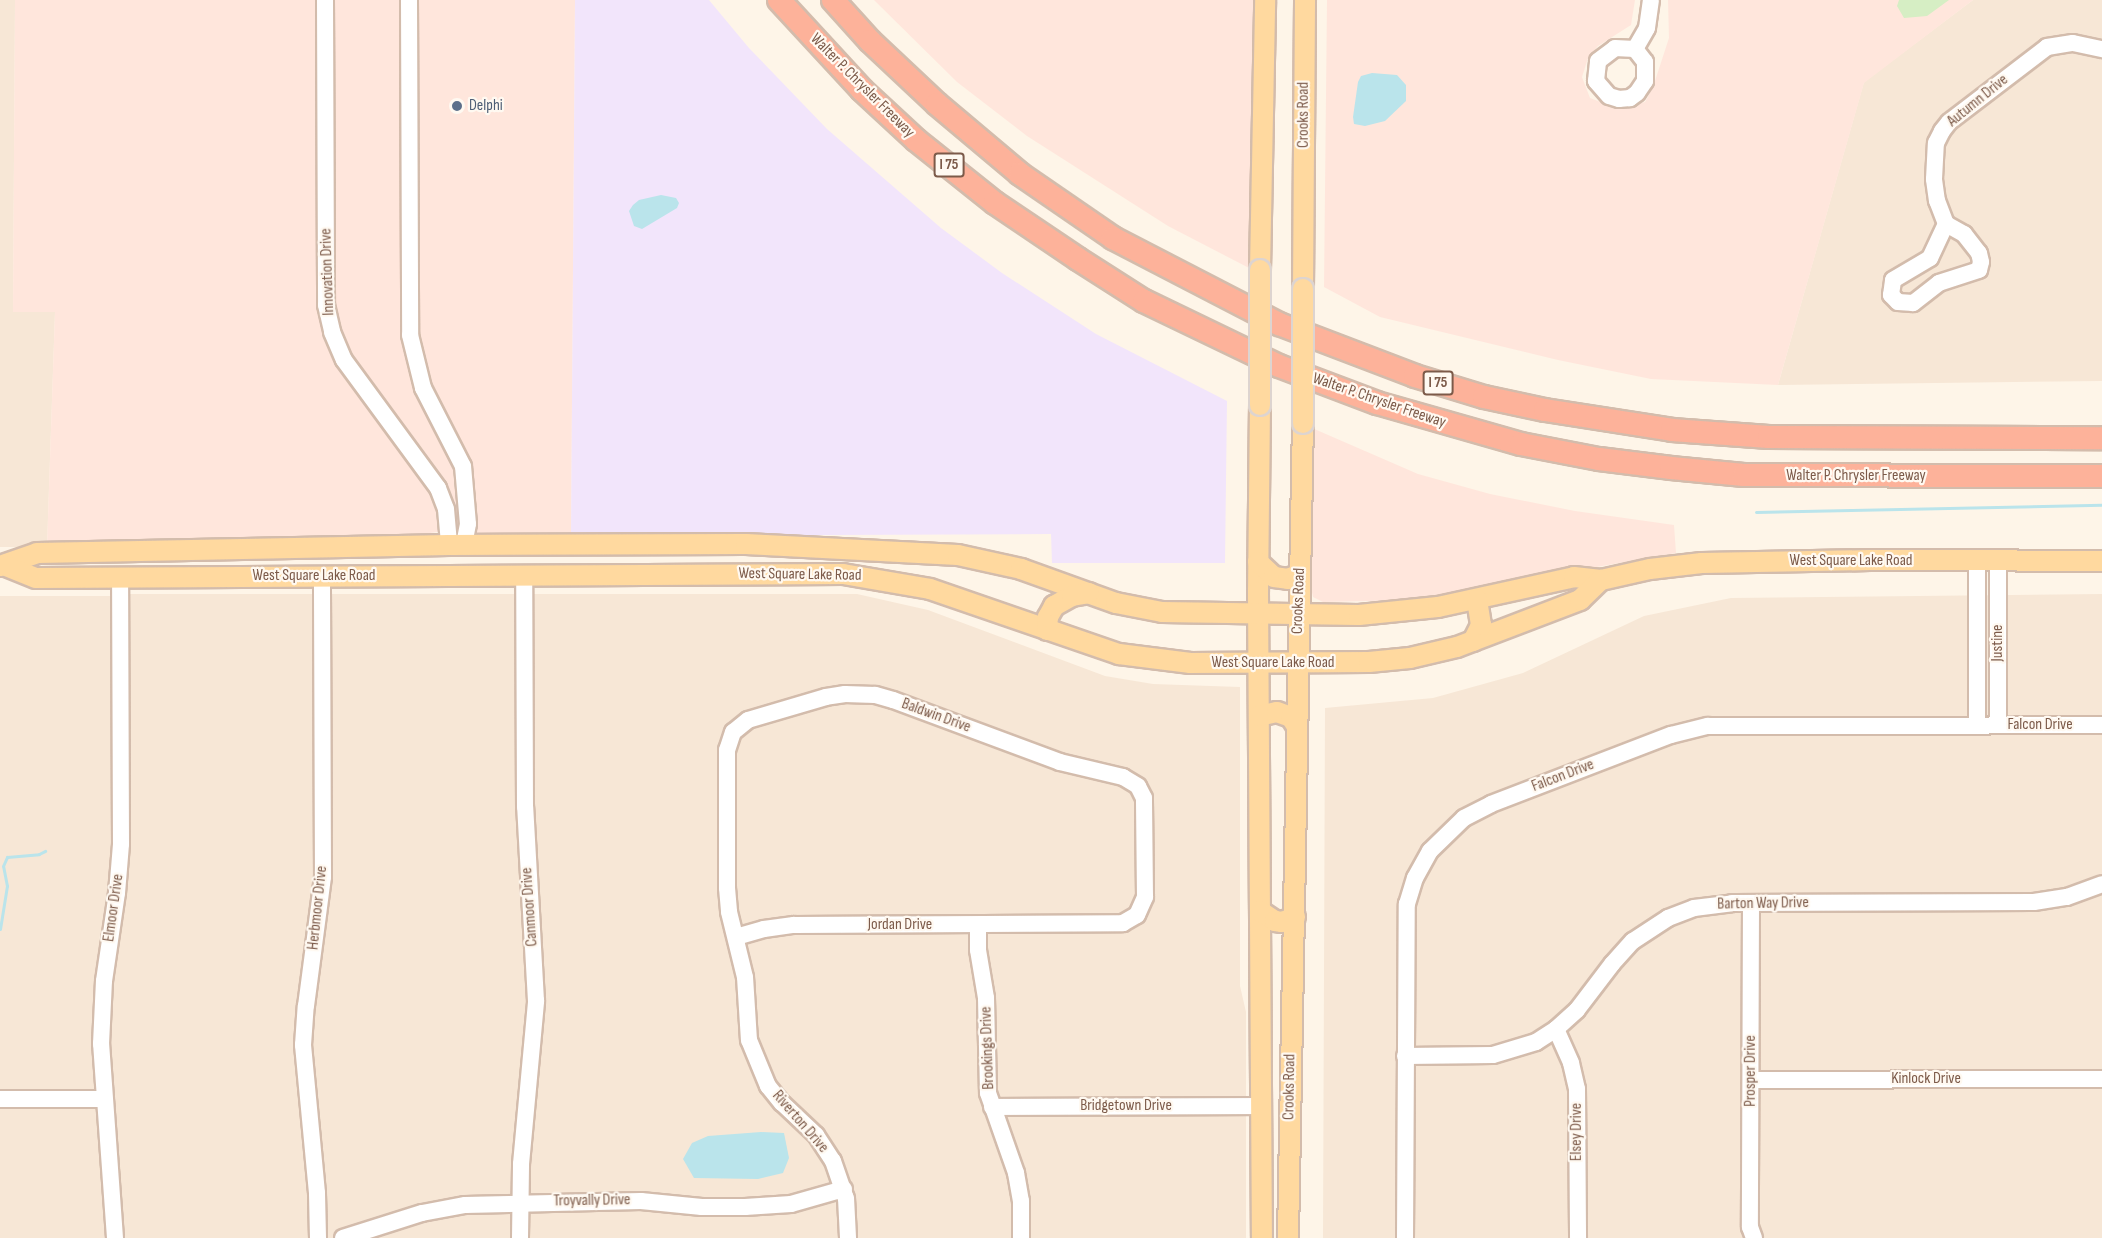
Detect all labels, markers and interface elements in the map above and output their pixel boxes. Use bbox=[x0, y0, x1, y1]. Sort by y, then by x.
street label: Walter P. Chrysler Freeway bbox=[806, 30, 918, 142]
street label: Autumn Drive bbox=[1944, 71, 2012, 131]
street label: Crooks Road bbox=[1294, 82, 1314, 148]
place label: Delphi bbox=[469, 96, 503, 116]
marker: Delphi bbox=[450, 99, 464, 113]
road number: I 75 bbox=[932, 153, 966, 177]
street label: Innovation Drive bbox=[317, 228, 339, 316]
street label: Walter P. Chrysler Freeway bbox=[1310, 369, 1448, 433]
road number: I 75 bbox=[1422, 371, 1454, 395]
street label: Walter P. Chrysler Freeway bbox=[1786, 466, 1926, 486]
street label: West Square Lake Road bbox=[1790, 551, 1912, 571]
street label: West Square Lake Road bbox=[738, 564, 862, 586]
street label: West Square Lake Road bbox=[253, 566, 375, 586]
street label: Crooks Road bbox=[1288, 568, 1310, 634]
street label: Justine bbox=[1988, 625, 2008, 661]
street label: West Square Lake Road bbox=[1212, 653, 1334, 673]
street label: Baldwin Drive bbox=[899, 695, 973, 737]
street label: Falcon Drive bbox=[2007, 715, 2073, 735]
street label: Falcon Drive bbox=[1529, 755, 1597, 797]
street label: Herbmoor Drive bbox=[304, 865, 332, 951]
street label: Canmoor Drive bbox=[518, 867, 542, 947]
street label: Elmoor Drive bbox=[100, 873, 128, 943]
street label: Barton Way Drive bbox=[1717, 894, 1809, 914]
street label: Jordan Drive bbox=[868, 915, 932, 935]
street label: Brookings Drive bbox=[977, 1006, 999, 1090]
street label: Prosper Drive bbox=[1741, 1035, 1761, 1107]
street label: Crooks Road bbox=[1280, 1054, 1300, 1120]
street label: Kinlock Drive bbox=[1891, 1069, 1961, 1089]
street label: Riverton Drive bbox=[768, 1087, 832, 1157]
street label: Bridgetown Drive bbox=[1080, 1096, 1172, 1116]
street label: Elsey Drive bbox=[1567, 1103, 1587, 1161]
street label: Troyvally Drive bbox=[553, 1191, 631, 1211]

